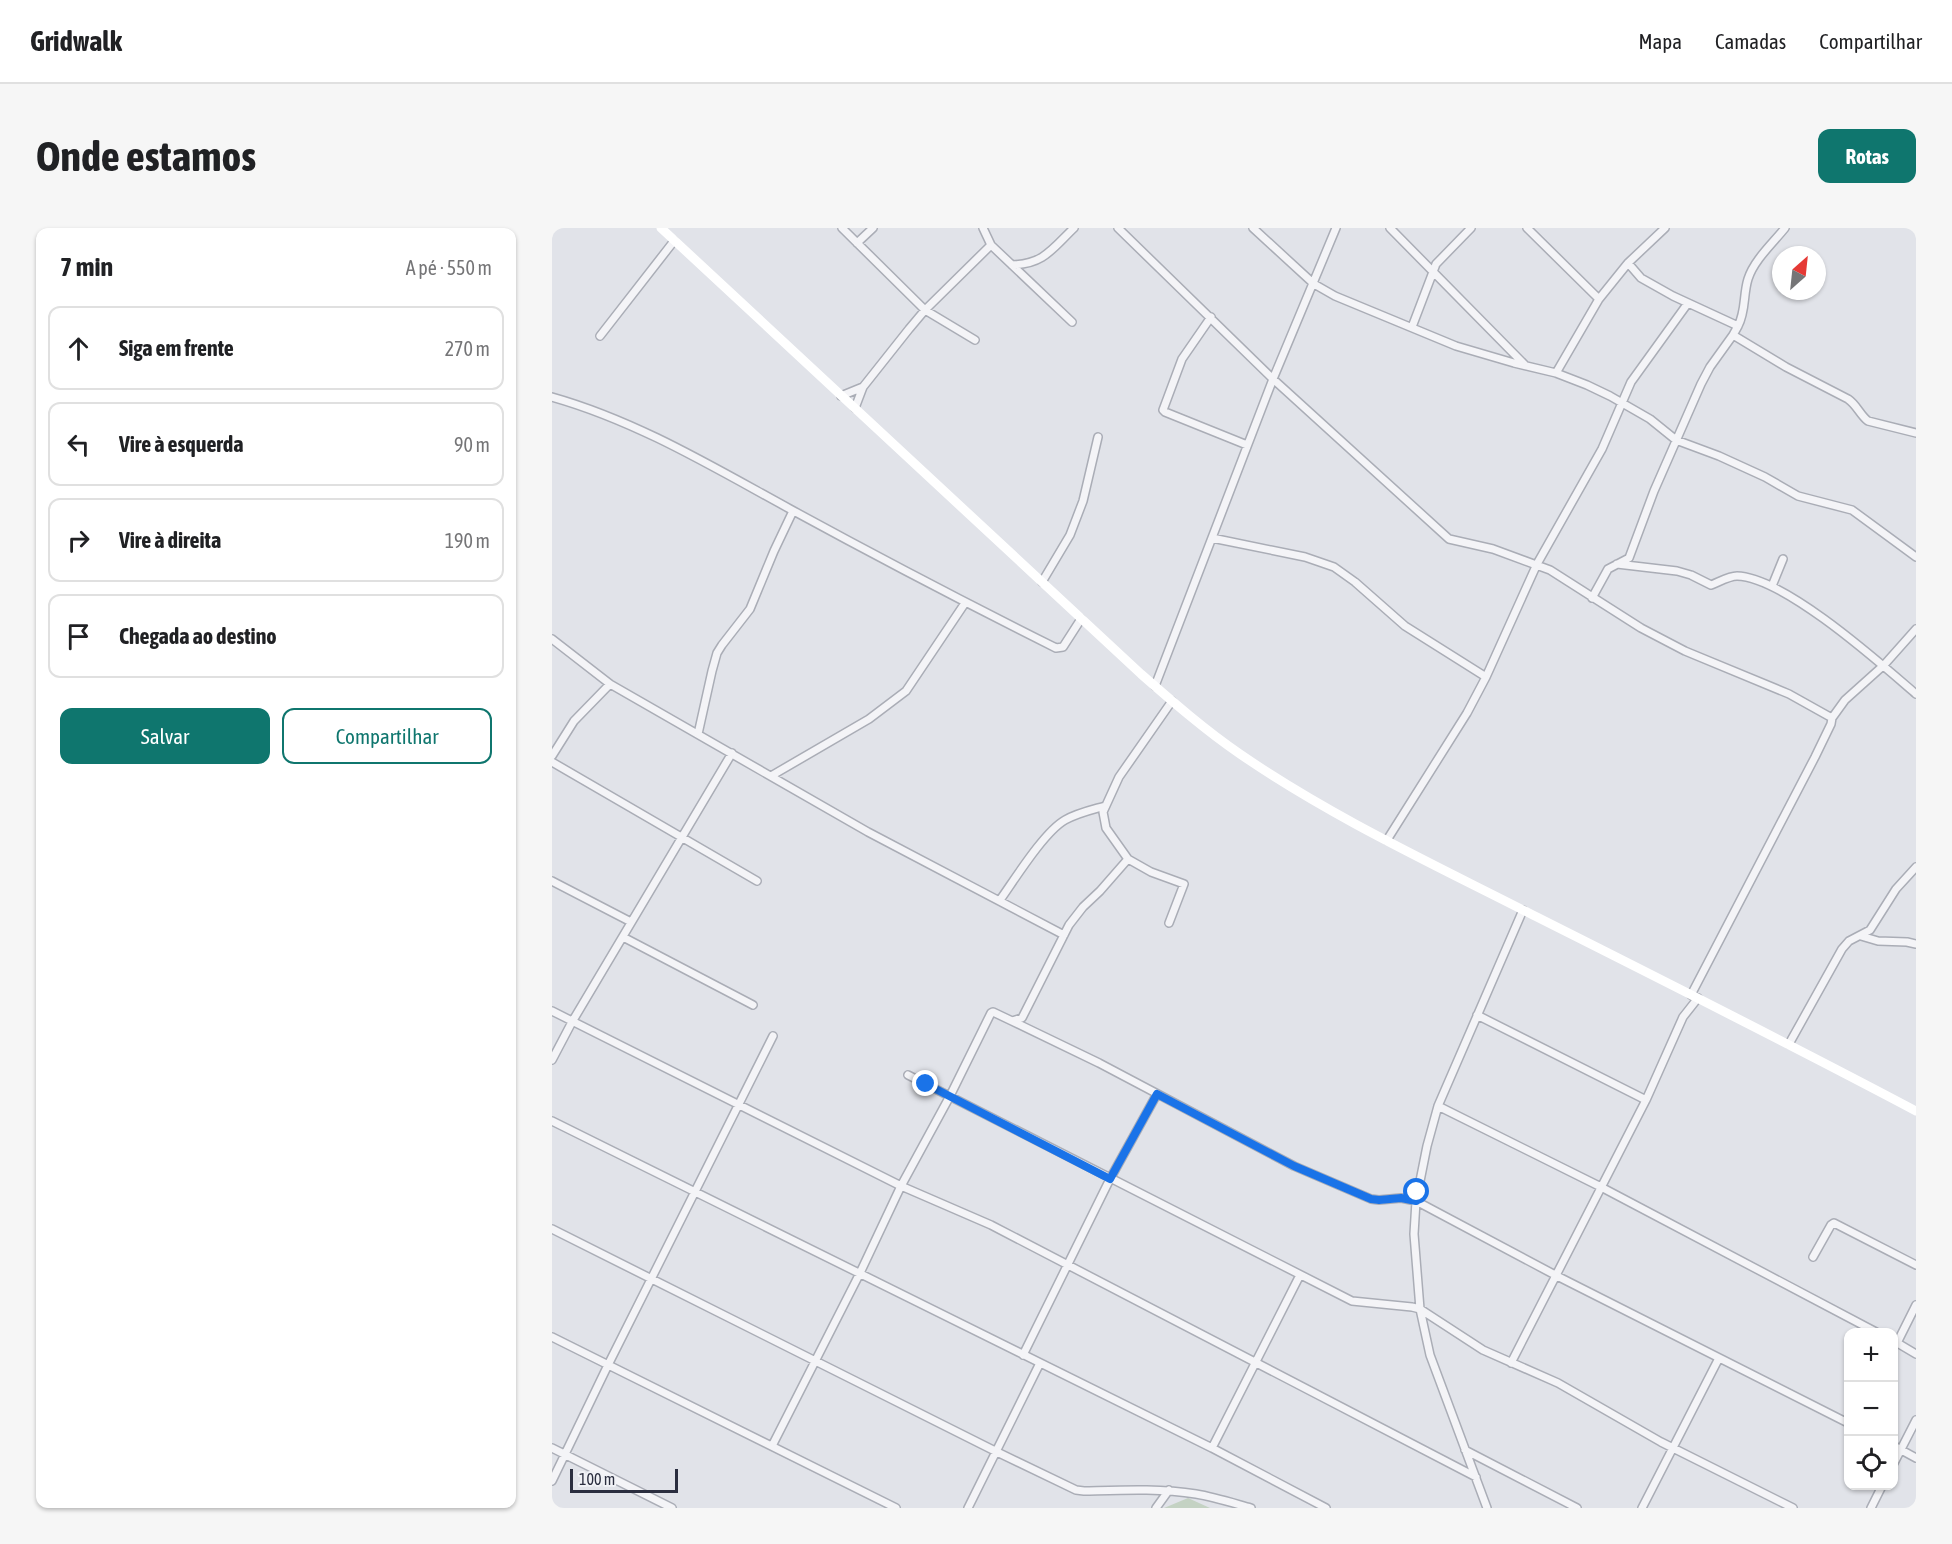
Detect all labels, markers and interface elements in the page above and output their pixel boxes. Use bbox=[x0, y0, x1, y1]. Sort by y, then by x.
text: Gridwalk bbox=[30, 25, 122, 57]
text: Mapa bbox=[1638, 29, 1682, 53]
text: Camadas bbox=[1715, 29, 1786, 53]
text: Compartilhar bbox=[1819, 29, 1922, 53]
button: Rotas bbox=[1818, 129, 1916, 183]
text: Onde estamos bbox=[36, 132, 256, 180]
north arrow bbox=[1772, 246, 1826, 300]
text: 7 min bbox=[60, 252, 113, 282]
text: A pé · 550 m bbox=[406, 256, 492, 279]
icon: ahead bbox=[62, 332, 95, 365]
text: Siga em frente bbox=[119, 335, 234, 361]
text: 270 m bbox=[445, 337, 490, 360]
icon: left bbox=[62, 428, 95, 461]
text: Vire à esquerda bbox=[119, 431, 244, 457]
text: 90 m bbox=[454, 433, 490, 456]
icon: right bbox=[62, 524, 95, 557]
text: Vire à direita bbox=[119, 527, 221, 553]
text: 190 m bbox=[445, 529, 490, 552]
icon: arrive bbox=[62, 620, 95, 653]
text: Chegada ao destino bbox=[119, 623, 277, 649]
button: Salvar bbox=[60, 708, 270, 764]
button: Compartilhar bbox=[282, 708, 492, 764]
route end bbox=[912, 1070, 938, 1096]
route start bbox=[1403, 1178, 1429, 1204]
map controls bbox=[1844, 1328, 1898, 1490]
button: + bbox=[1844, 1328, 1898, 1382]
button: − bbox=[1844, 1382, 1898, 1436]
button: locate bbox=[1844, 1436, 1898, 1490]
scale bar bbox=[570, 1466, 678, 1494]
text: 100 m bbox=[579, 1470, 615, 1488]

